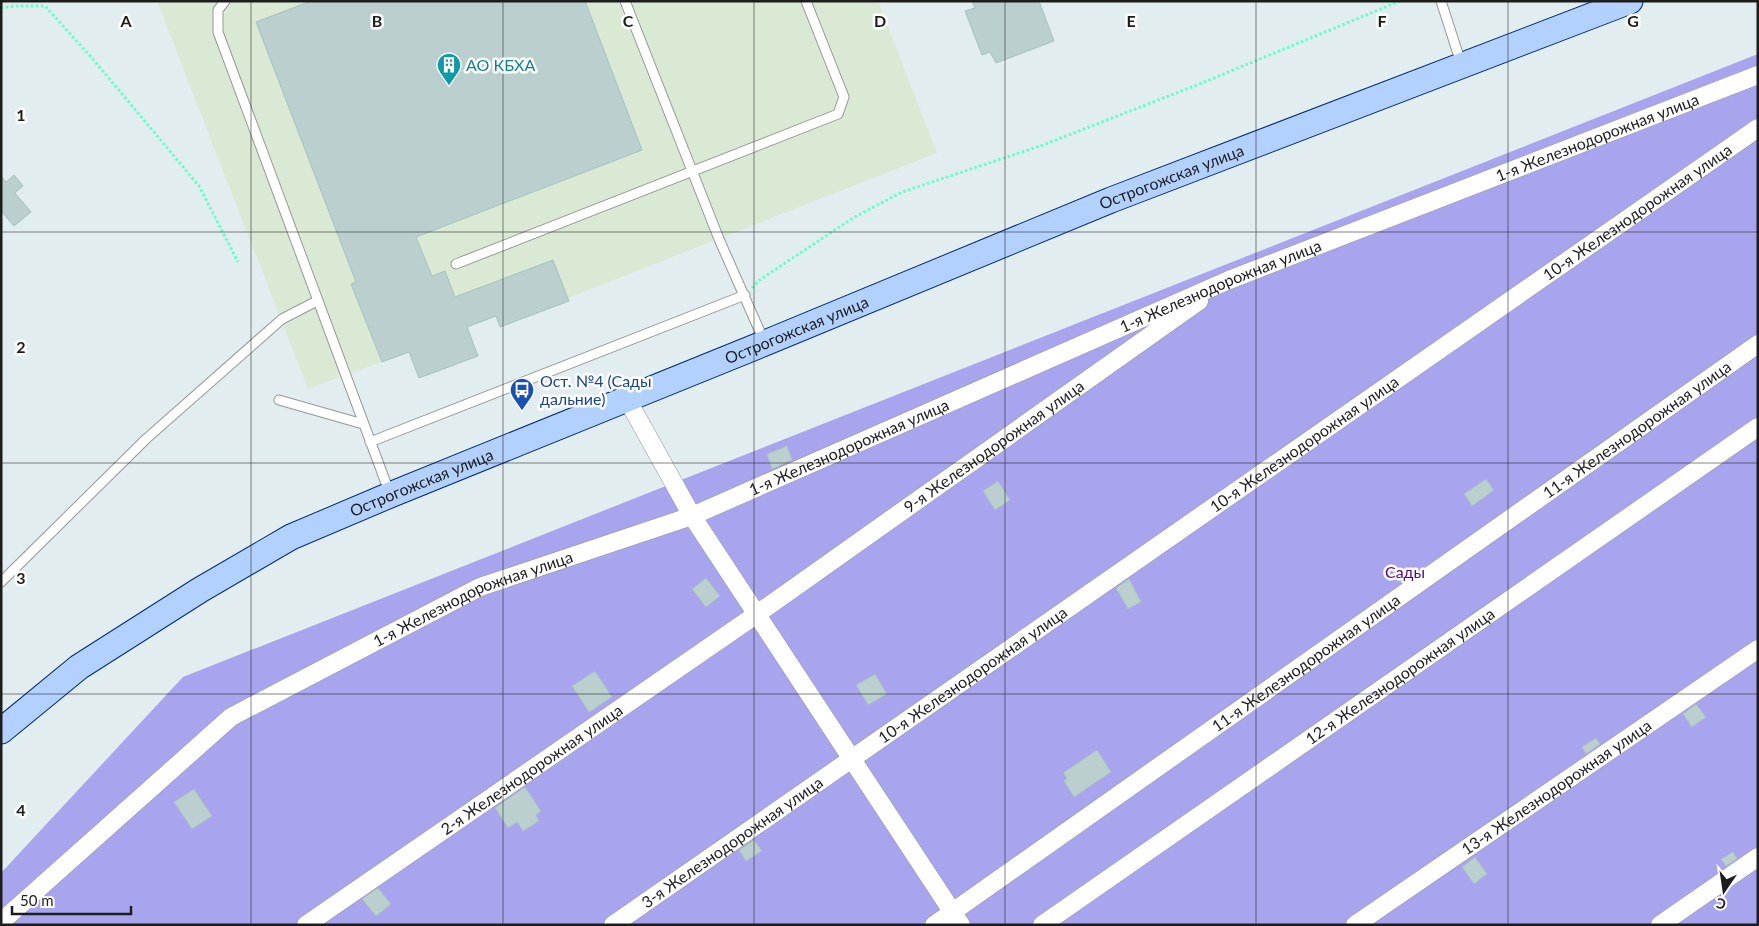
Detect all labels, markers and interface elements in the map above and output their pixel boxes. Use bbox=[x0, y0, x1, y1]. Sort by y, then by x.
text: A bbox=[119, 11, 132, 30]
text: B bbox=[372, 11, 382, 30]
text: C bbox=[623, 11, 634, 30]
text: D bbox=[874, 11, 886, 30]
text: E bbox=[1126, 11, 1136, 30]
text: F bbox=[1377, 11, 1387, 30]
text: G bbox=[1627, 11, 1639, 30]
building icon: АО КБХА bbox=[436, 52, 462, 86]
place label: АО КБХА bbox=[466, 55, 535, 74]
street label: 1-я Железнодорожная улица bbox=[1493, 89, 1701, 185]
text: 1 bbox=[16, 105, 26, 124]
street label: 10-я Железнодорожная улица bbox=[1539, 139, 1735, 284]
street label: Острогожская улица bbox=[1096, 140, 1246, 213]
street label: 1-я Железнодорожная улица bbox=[1117, 235, 1324, 336]
street label: Острогожская улица bbox=[722, 291, 871, 367]
text: 2 bbox=[16, 337, 26, 356]
street label: 11-я Железнодорожная улица bbox=[1539, 356, 1734, 502]
place label: Ост. №4 (Сады дальние) bbox=[540, 371, 652, 408]
street label: 10-я Железнодорожная улица bbox=[1206, 371, 1402, 516]
street label: 9-я Железнодорожная улица bbox=[900, 376, 1087, 516]
bus stop icon: Ост. №4 (Сады дальние) bbox=[509, 377, 535, 411]
street label: 1-я Железнодорожная улица bbox=[746, 394, 952, 499]
street label: Острогожская улица bbox=[347, 444, 496, 520]
street label: 1-я Железнодорожная улица bbox=[370, 547, 575, 650]
park label: Сады bbox=[1385, 562, 1425, 581]
text: 3 bbox=[16, 568, 26, 587]
street label: 11-я Железнодорожная улица bbox=[1208, 590, 1403, 735]
street label: 10-я Железнодорожная улица bbox=[874, 602, 1070, 747]
street label: 12-я Железнодорожная улица bbox=[1302, 603, 1498, 748]
street label: 2-я Железнодорожная улица bbox=[437, 700, 626, 838]
street label: 13-я Железнодорожная улица bbox=[1458, 715, 1654, 858]
street label: 3-я Железнодорожная улица bbox=[638, 772, 826, 911]
text: 4 bbox=[16, 800, 26, 819]
north arrow bbox=[1699, 866, 1749, 916]
scale bar bbox=[12, 884, 131, 916]
text: 50 m bbox=[20, 891, 54, 909]
text: С bbox=[1714, 895, 1727, 913]

